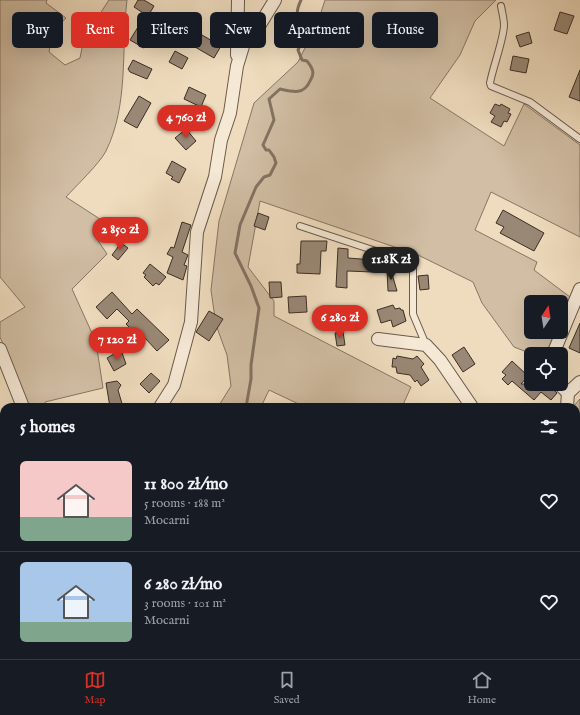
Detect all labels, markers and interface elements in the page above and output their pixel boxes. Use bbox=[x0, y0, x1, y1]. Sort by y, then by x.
chip: Buy bbox=[12, 12, 63, 48]
chip: Rent bbox=[71, 12, 129, 48]
chip: Filters bbox=[137, 12, 202, 48]
chip: New bbox=[210, 12, 266, 48]
chip: Apartment bbox=[274, 12, 364, 48]
chip: House bbox=[372, 12, 438, 48]
pin: 4 760 zł bbox=[145, 105, 227, 139]
text: 4 760 zł bbox=[166, 109, 206, 126]
pin: 2 850 zł bbox=[79, 217, 161, 251]
text: 2 850 zł bbox=[101, 221, 139, 238]
pin: 11.8K zł bbox=[350, 247, 432, 281]
text: 11.8K zł bbox=[371, 251, 411, 268]
north arrow bbox=[524, 295, 568, 339]
map controls bbox=[524, 295, 568, 391]
pin: 6 280 zł bbox=[299, 305, 381, 339]
text: 6 280 zł bbox=[321, 309, 359, 326]
pin: 7 120 zł bbox=[76, 327, 158, 361]
text: 7 120 zł bbox=[98, 331, 136, 348]
button: locate bbox=[524, 347, 568, 391]
icon: filters bbox=[538, 416, 560, 438]
text: 5 homes bbox=[20, 417, 75, 438]
text: 11 800 zł/mo bbox=[144, 474, 228, 495]
icon: home bbox=[52, 477, 100, 525]
icon: heart bbox=[538, 490, 560, 512]
text: 5 rooms · 188 m² bbox=[144, 495, 225, 512]
text: Mocarni bbox=[144, 512, 189, 529]
text: 6 280 zł/mo bbox=[144, 574, 222, 595]
icon: home bbox=[52, 578, 100, 626]
icon: heart bbox=[538, 591, 560, 613]
text: 3 rooms · 101 m² bbox=[144, 595, 226, 612]
text: Mocarni bbox=[144, 612, 189, 629]
tab: Map bbox=[84, 669, 106, 707]
tab: Saved bbox=[274, 669, 300, 707]
tab: Home bbox=[467, 669, 496, 707]

